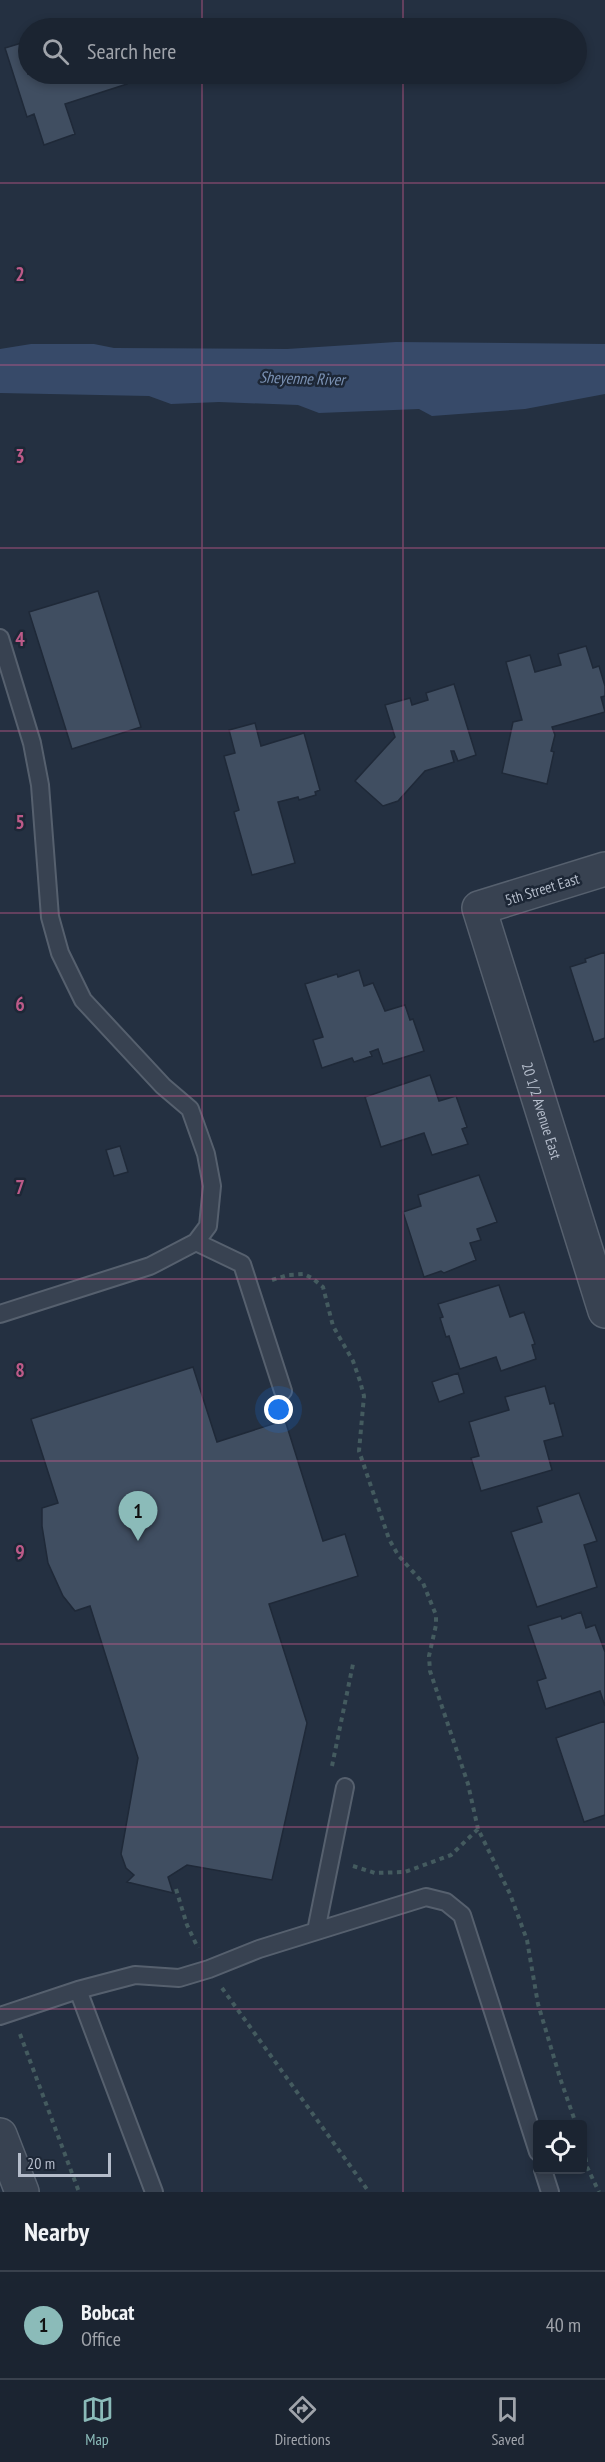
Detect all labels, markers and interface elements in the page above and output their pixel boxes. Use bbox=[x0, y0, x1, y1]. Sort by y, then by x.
search box bbox=[18, 18, 587, 84]
icon: search bbox=[39, 35, 72, 68]
text: Search here bbox=[87, 37, 176, 65]
text: 2 bbox=[15, 261, 25, 287]
water label: Sheyenne River bbox=[259, 367, 348, 390]
text: 3 bbox=[15, 443, 25, 469]
text: 4 bbox=[15, 626, 25, 652]
text: 5 bbox=[15, 809, 25, 835]
street label: 5th Street East bbox=[503, 869, 581, 909]
text: 6 bbox=[15, 991, 25, 1017]
street label: 20 1/2 Avenue East bbox=[518, 1060, 566, 1161]
text: 7 bbox=[15, 1174, 25, 1200]
text: 8 bbox=[15, 1357, 25, 1383]
your location bbox=[264, 1395, 293, 1424]
pin: 1 bbox=[118, 1492, 158, 1541]
text: 9 bbox=[15, 1539, 25, 1565]
map controls bbox=[533, 2120, 587, 2174]
button: locate bbox=[533, 2120, 587, 2174]
scale bar bbox=[18, 2150, 111, 2178]
text: 20 m bbox=[27, 2153, 55, 2173]
text: Nearby bbox=[24, 2215, 89, 2248]
text: Bobcat bbox=[81, 2298, 135, 2326]
text: 1 bbox=[39, 2312, 48, 2338]
text: 40 m bbox=[546, 2312, 581, 2338]
text: Office bbox=[81, 2326, 121, 2352]
tab: Map bbox=[81, 2393, 114, 2449]
tab: Directions bbox=[275, 2393, 330, 2449]
tab: Saved bbox=[491, 2393, 524, 2449]

